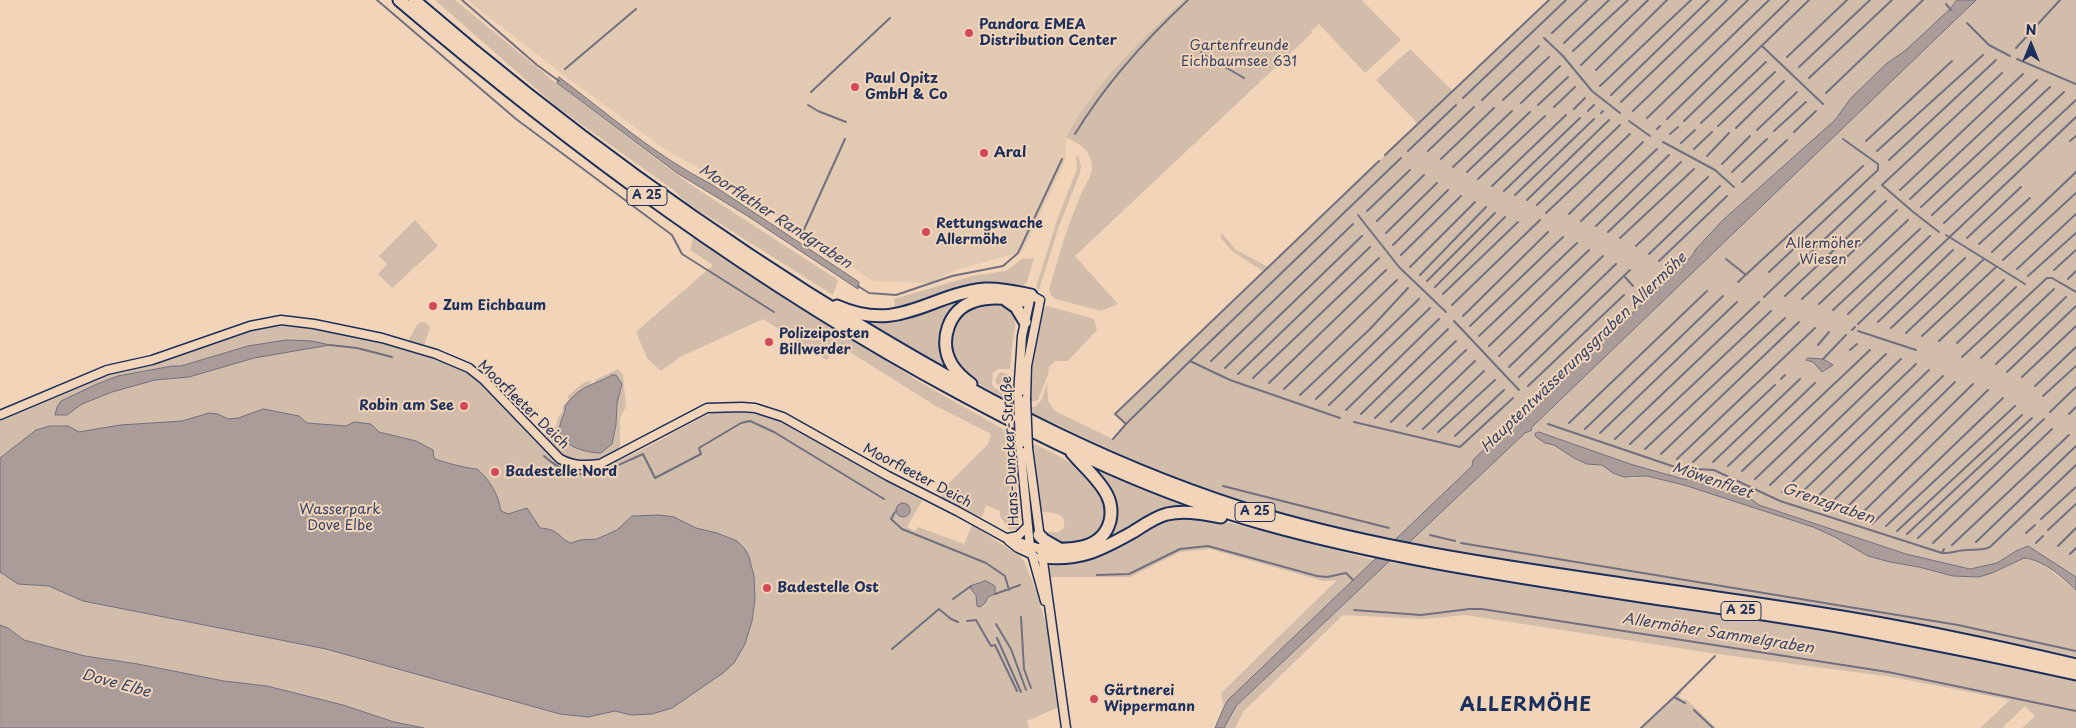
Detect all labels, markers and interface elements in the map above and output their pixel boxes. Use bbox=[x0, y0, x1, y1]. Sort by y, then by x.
place label: Pandora EMEA Distribution Center bbox=[979, 17, 1117, 49]
text: N bbox=[2025, 19, 2037, 40]
north arrow bbox=[2006, 20, 2056, 70]
marker: Pandora EMEA Distribution Center bbox=[963, 27, 975, 39]
park label: Gartenfreunde Eichbaumsee 631 bbox=[1181, 38, 1297, 70]
place label: Paul Opitz GmbH & Co bbox=[865, 71, 947, 104]
marker: Paul Opitz GmbH & Co bbox=[849, 81, 861, 93]
place label: Aral bbox=[994, 145, 1026, 161]
marker: Aral bbox=[978, 147, 990, 159]
water label: Moorflether Randgraben bbox=[695, 161, 855, 273]
road number: A 25 bbox=[627, 187, 667, 206]
place label: Rettungswache Allermöhe bbox=[936, 216, 1043, 248]
marker: Rettungswache Allermöhe bbox=[920, 226, 932, 238]
park label: Allermöher Wiesen bbox=[1786, 236, 1860, 268]
water label: Hauptentwässerungsgraben Allermöhe bbox=[1477, 250, 1691, 456]
place label: Zum Eichbaum bbox=[443, 298, 546, 314]
marker: Zum Eichbaum bbox=[427, 300, 439, 312]
place label: Polizeiposten Billwerder bbox=[779, 326, 869, 358]
marker: Polizeiposten Billwerder bbox=[763, 336, 775, 348]
street label: Moorfleeter Deich bbox=[474, 357, 572, 453]
street label: Hans-Duncker-Straße bbox=[999, 375, 1023, 527]
place label: Robin am See bbox=[359, 398, 454, 414]
marker: Robin am See bbox=[458, 400, 470, 412]
street label: Moorfleeter Deich bbox=[860, 440, 974, 512]
water label: Möwenfleet bbox=[1670, 459, 1754, 503]
place label: Badestelle Nord bbox=[505, 464, 617, 480]
marker: Badestelle Nord bbox=[489, 466, 501, 478]
water label: Grenzgraben bbox=[1780, 480, 1876, 528]
park label: Wasserpark Dove Elbe bbox=[299, 502, 381, 534]
road number: A 25 bbox=[1235, 502, 1275, 522]
place label: Badestelle Ost bbox=[777, 580, 879, 596]
marker: Badestelle Ost bbox=[761, 582, 773, 594]
road number: A 25 bbox=[1721, 602, 1761, 620]
water label: Allermöher Sammelgraben bbox=[1621, 610, 1815, 658]
water label: Dove Elbe bbox=[80, 666, 152, 702]
place label: Gärtnerei Wippermann bbox=[1104, 683, 1195, 716]
marker: Gärtnerei Wippermann bbox=[1088, 693, 1100, 705]
district label: ALLERMÖHE bbox=[1461, 695, 1591, 717]

